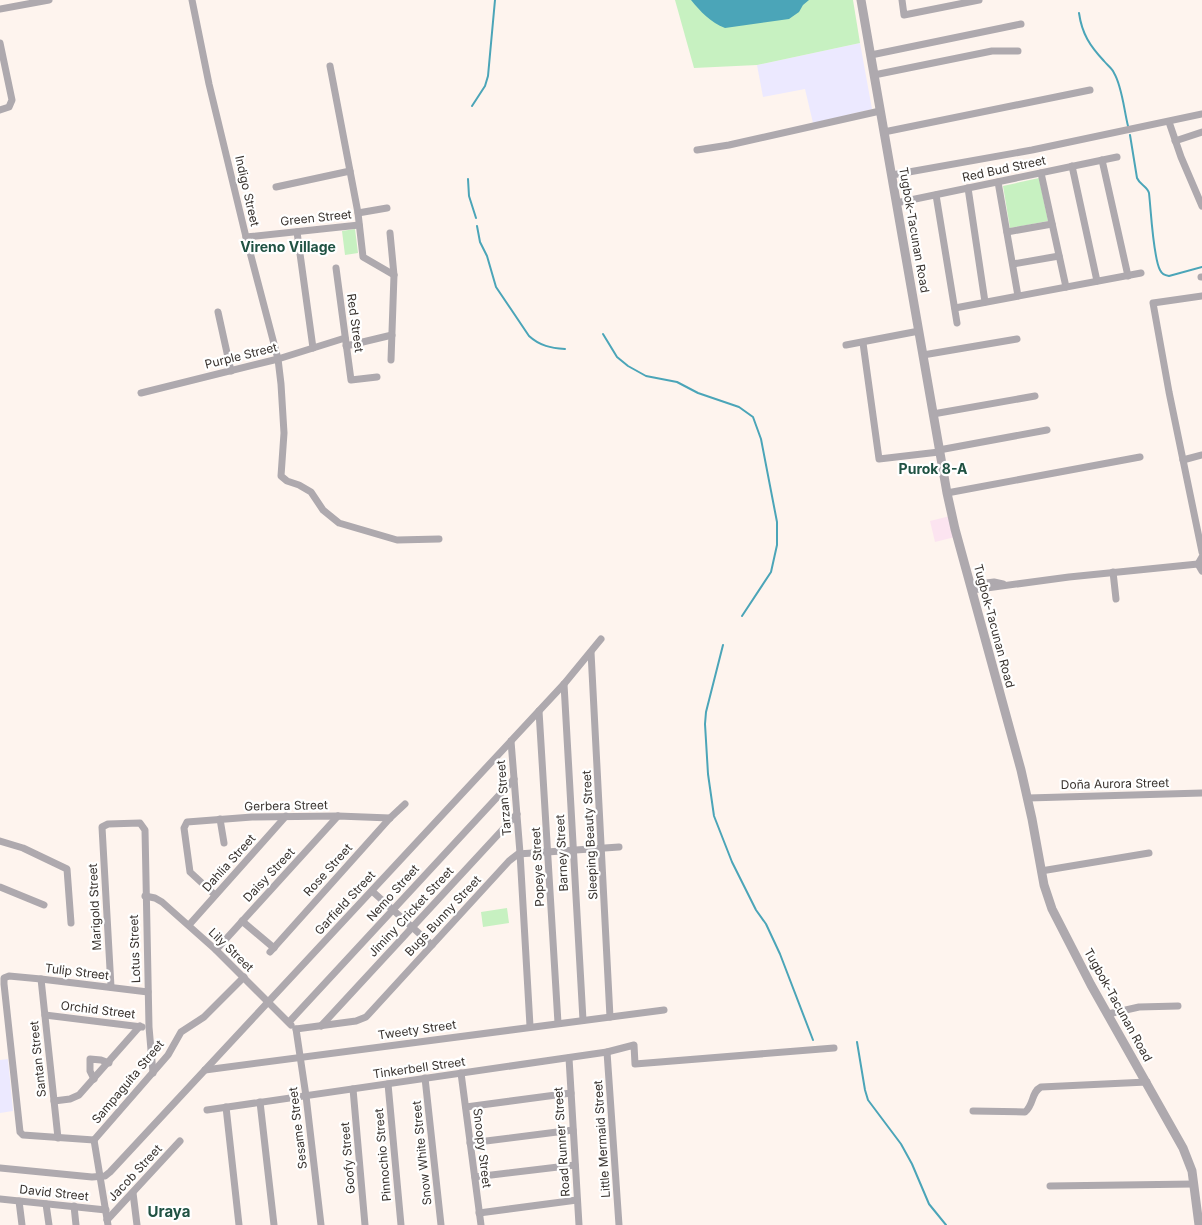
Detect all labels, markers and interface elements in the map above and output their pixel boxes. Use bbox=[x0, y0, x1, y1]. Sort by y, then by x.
street label: Red Bud Street bbox=[961, 152, 1047, 185]
street label: Indigo Street bbox=[232, 154, 263, 228]
street label: Tugbok-Tacunan Road bbox=[896, 166, 933, 294]
street label: Green Street bbox=[280, 206, 352, 229]
district label: Vireno Village bbox=[240, 238, 336, 255]
street label: Red Street bbox=[344, 293, 367, 353]
street label: Purple Street bbox=[203, 339, 279, 372]
district label: Purok 8-A bbox=[899, 460, 968, 477]
street label: Tugbok-Tacunan Road bbox=[971, 562, 1018, 689]
street label: Tarzan Street bbox=[493, 760, 514, 836]
street label: Sleeping Beauty Street bbox=[579, 770, 600, 900]
street label: Doña Aurora Street bbox=[1061, 775, 1169, 792]
street label: Gerbera Street bbox=[244, 797, 328, 814]
street label: Barney Street bbox=[552, 814, 571, 892]
street label: Popeye Street bbox=[528, 827, 547, 907]
street label: Dahlia Street bbox=[199, 831, 258, 895]
street label: Rose Street bbox=[300, 840, 355, 899]
street label: Daisy Street bbox=[240, 844, 298, 905]
street label: Nemo Street bbox=[363, 861, 422, 924]
street label: Marigold Street bbox=[85, 863, 104, 951]
street label: Jiminy Cricket Street bbox=[365, 863, 456, 960]
street label: Garfield Street bbox=[311, 867, 378, 938]
street label: Bugs Bunny Street bbox=[401, 872, 484, 959]
street label: Lotus Street bbox=[126, 914, 143, 984]
street label: Lily Street bbox=[206, 925, 257, 975]
street label: Tugbok-Tacunan Road bbox=[1081, 945, 1156, 1064]
street label: Tulip Street bbox=[44, 960, 110, 983]
street label: Orchid Street bbox=[60, 997, 136, 1022]
street label: Tweety Street bbox=[377, 1017, 457, 1042]
street label: Santan Street bbox=[26, 1020, 49, 1098]
street label: Sampaguita Street bbox=[88, 1037, 167, 1127]
street label: Tinkerbell Street bbox=[372, 1054, 466, 1081]
street label: Little Mermaid Street bbox=[590, 1080, 613, 1198]
street label: Sesame Street bbox=[285, 1086, 310, 1170]
street label: Road Runner Street bbox=[550, 1087, 573, 1197]
street label: Snow White Street bbox=[409, 1100, 434, 1206]
street label: Snoopy Street bbox=[470, 1107, 495, 1189]
street label: Pinnochio Street bbox=[371, 1108, 394, 1202]
street label: Goofy Street bbox=[337, 1122, 358, 1194]
street label: Jacob Street bbox=[105, 1141, 165, 1204]
street label: David Street bbox=[19, 1181, 89, 1204]
district label: Uraya bbox=[148, 1202, 190, 1221]

